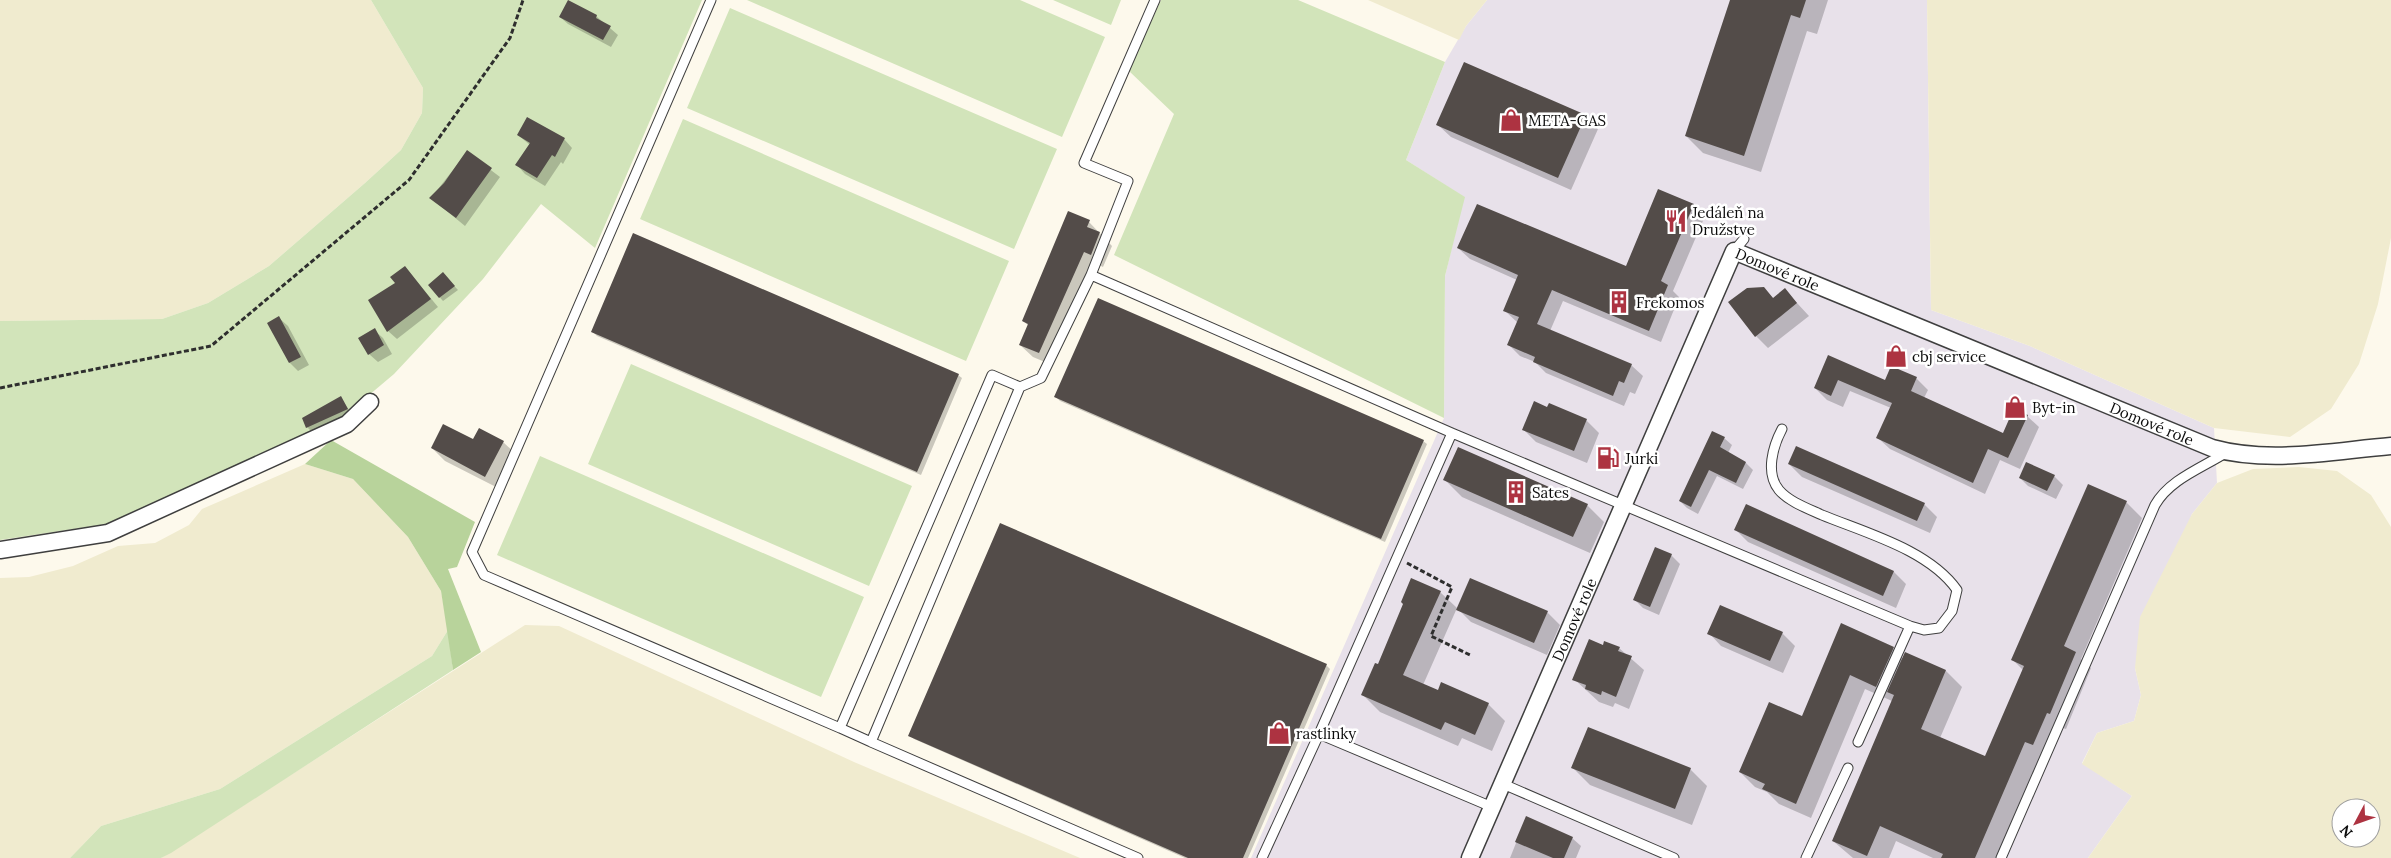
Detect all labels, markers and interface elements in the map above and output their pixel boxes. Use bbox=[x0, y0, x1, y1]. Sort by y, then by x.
shop icon: META-GAS bbox=[1498, 107, 1524, 133]
place label: META-GAS bbox=[1528, 111, 1606, 130]
place label: Jedáleň na Družstve bbox=[1691, 203, 1765, 239]
restaurant icon: Jedáleň na Družstve bbox=[1663, 208, 1689, 234]
street label: Domové role bbox=[1733, 243, 1822, 295]
building icon: Frekomos bbox=[1606, 289, 1632, 315]
place label: Frekomos bbox=[1636, 293, 1705, 312]
shop icon: cbj service bbox=[1883, 343, 1909, 369]
place label: cbj service bbox=[1912, 347, 1986, 366]
shop icon: Byt-in bbox=[2002, 394, 2028, 420]
street label: Domové role bbox=[2107, 397, 2197, 449]
place label: Byt-in bbox=[2032, 398, 2076, 417]
fuel station icon: Jurki bbox=[1595, 445, 1621, 471]
place label: Jurki bbox=[1624, 449, 1658, 468]
building icon: Sates bbox=[1503, 479, 1529, 505]
place label: Sates bbox=[1532, 483, 1569, 502]
street label: Domové role bbox=[1547, 575, 1600, 664]
shop icon: rastlinky bbox=[1266, 720, 1292, 746]
place label: rastlinky bbox=[1296, 724, 1356, 743]
north arrow bbox=[2331, 798, 2381, 848]
text: N bbox=[2336, 821, 2357, 842]

